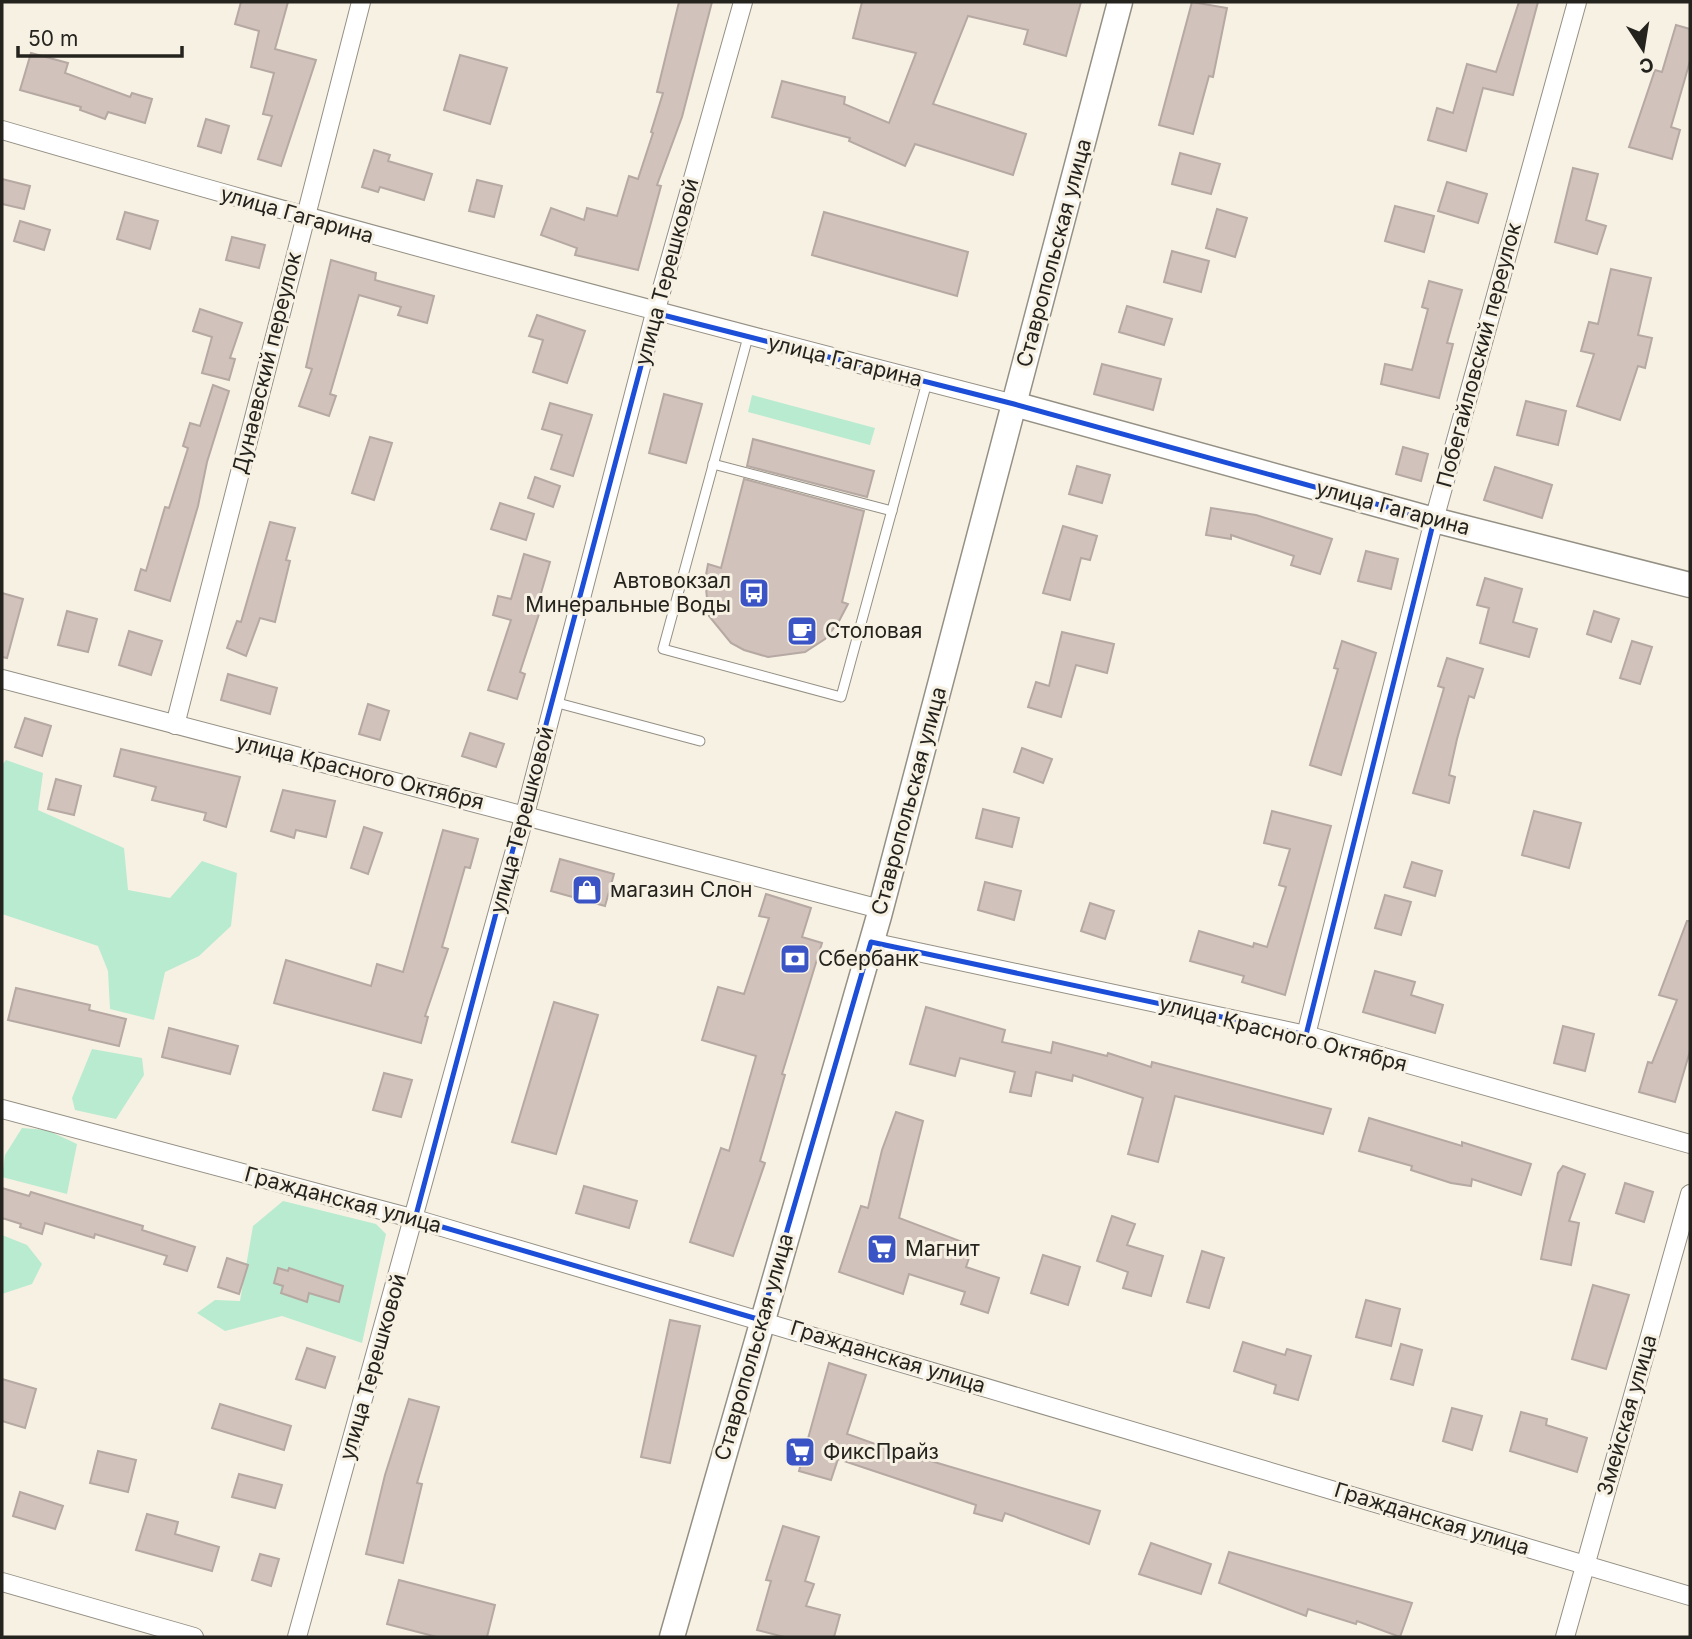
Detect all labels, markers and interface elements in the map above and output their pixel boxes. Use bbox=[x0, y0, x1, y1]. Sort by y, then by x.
scale bar bbox=[18, 14, 182, 58]
north arrow bbox=[1608, 14, 1678, 84]
text: 50 m bbox=[28, 26, 78, 51]
text: С bbox=[1637, 52, 1656, 78]
street label: Ставропольская улица bbox=[1011, 136, 1096, 370]
street label: улица Терешковой bbox=[630, 176, 704, 368]
street label: улица Гагарина bbox=[218, 181, 377, 248]
street label: Побегайловский переулок bbox=[1431, 219, 1526, 490]
street label: Дунаевский переулок bbox=[227, 249, 306, 476]
street label: улица Гагарина bbox=[765, 329, 925, 392]
street label: улица Гагарина bbox=[1313, 475, 1473, 540]
place label: Автовокзал Минеральные Воды bbox=[525, 568, 731, 617]
bus stop icon: Автовокзал Минеральные Воды bbox=[737, 576, 771, 610]
cafe icon: Столовая bbox=[785, 614, 819, 648]
place label: Столовая bbox=[825, 618, 922, 643]
street label: Ставропольская улица bbox=[866, 684, 951, 918]
street label: улица Терешковой bbox=[485, 724, 559, 916]
street label: улица Красного Октября bbox=[234, 729, 487, 814]
shop icon: магазин Слон bbox=[570, 873, 604, 907]
place label: магазин Слон bbox=[610, 877, 752, 902]
bank icon: Сбербанк bbox=[778, 942, 812, 976]
place label: Сбербанк bbox=[818, 946, 920, 971]
street label: улица Красного Октября bbox=[1157, 991, 1410, 1076]
street label: Гражданская улица bbox=[242, 1161, 444, 1238]
street label: Ставропольская улица bbox=[709, 1230, 798, 1463]
supermarket icon: Магнит bbox=[865, 1232, 899, 1266]
place label: Магнит bbox=[905, 1236, 980, 1261]
street label: улица Терешковой bbox=[334, 1271, 411, 1463]
street label: Гражданская улица bbox=[788, 1315, 989, 1398]
street label: Змейская улица bbox=[1592, 1332, 1661, 1498]
supermarket icon: ФиксПрайз bbox=[783, 1435, 817, 1469]
place label: ФиксПрайз bbox=[823, 1439, 939, 1464]
street label: Гражданская улица bbox=[1332, 1477, 1533, 1560]

